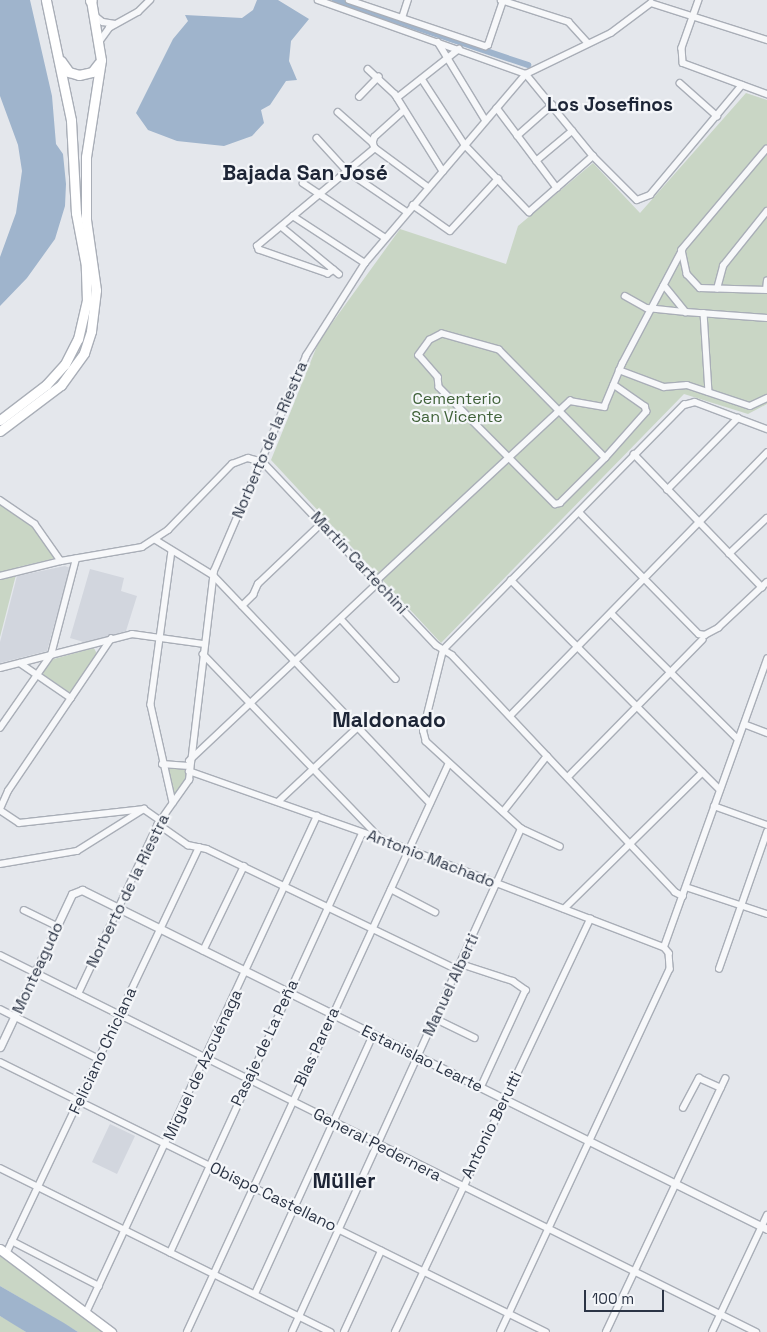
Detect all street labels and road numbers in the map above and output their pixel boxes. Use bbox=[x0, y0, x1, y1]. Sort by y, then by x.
street label: Norberto de la Riestra bbox=[228, 359, 312, 521]
street label: Martín Cartechini bbox=[307, 508, 411, 618]
street label: Norberto de la Riestra bbox=[82, 811, 174, 971]
street label: Antonio Machado bbox=[364, 826, 498, 892]
street label: Monteagudo bbox=[8, 919, 68, 1017]
street label: Manuel Alberti bbox=[419, 931, 483, 1039]
street label: Pasaje de La Peña bbox=[227, 977, 303, 1109]
street label: Feliciano Chiclana bbox=[65, 984, 141, 1118]
street label: Miguel de Azcuénaga bbox=[160, 986, 246, 1144]
street label: Blas Parera bbox=[290, 1004, 344, 1090]
street label: Estanislao Learte bbox=[358, 1021, 486, 1097]
street label: Antonio Berutti bbox=[458, 1068, 526, 1182]
street label: General Pedernera bbox=[310, 1104, 444, 1186]
street label: Obispo Castellano bbox=[207, 1158, 339, 1236]

